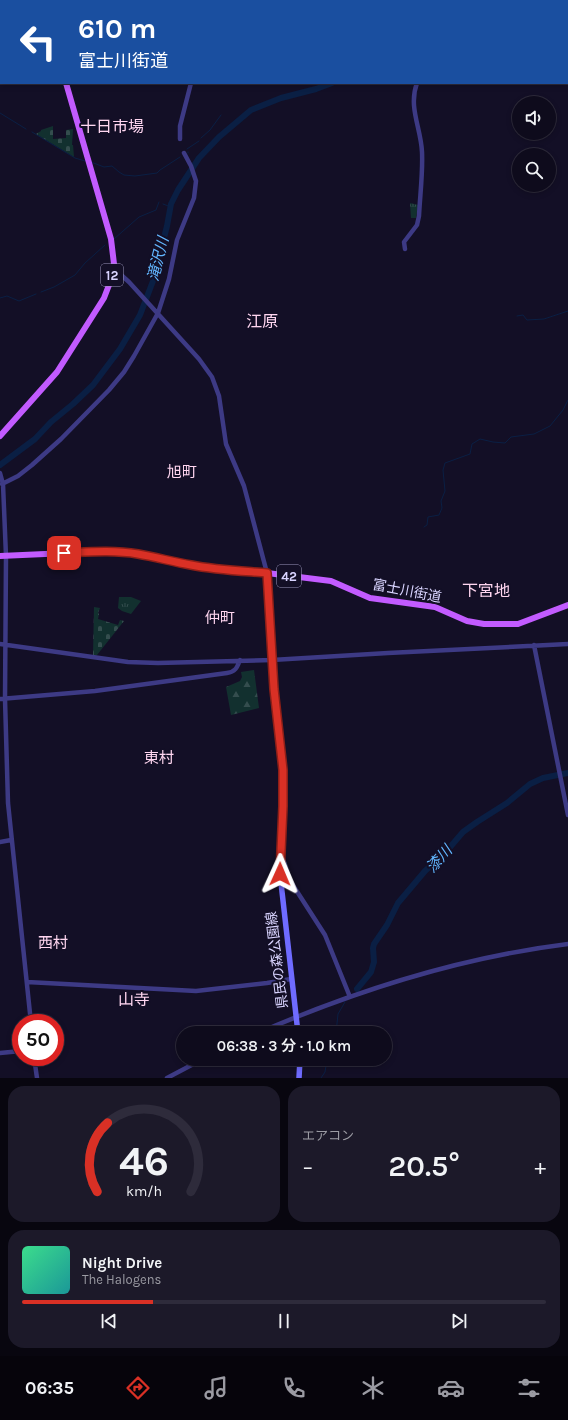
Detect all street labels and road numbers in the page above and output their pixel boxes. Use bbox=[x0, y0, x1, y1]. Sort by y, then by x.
road number: 12 bbox=[101, 264, 123, 286]
road number: 42 bbox=[277, 565, 301, 587]
street label: 富士川街道 bbox=[371, 576, 443, 606]
street label: 県民の森公園線 bbox=[263, 910, 291, 1010]

